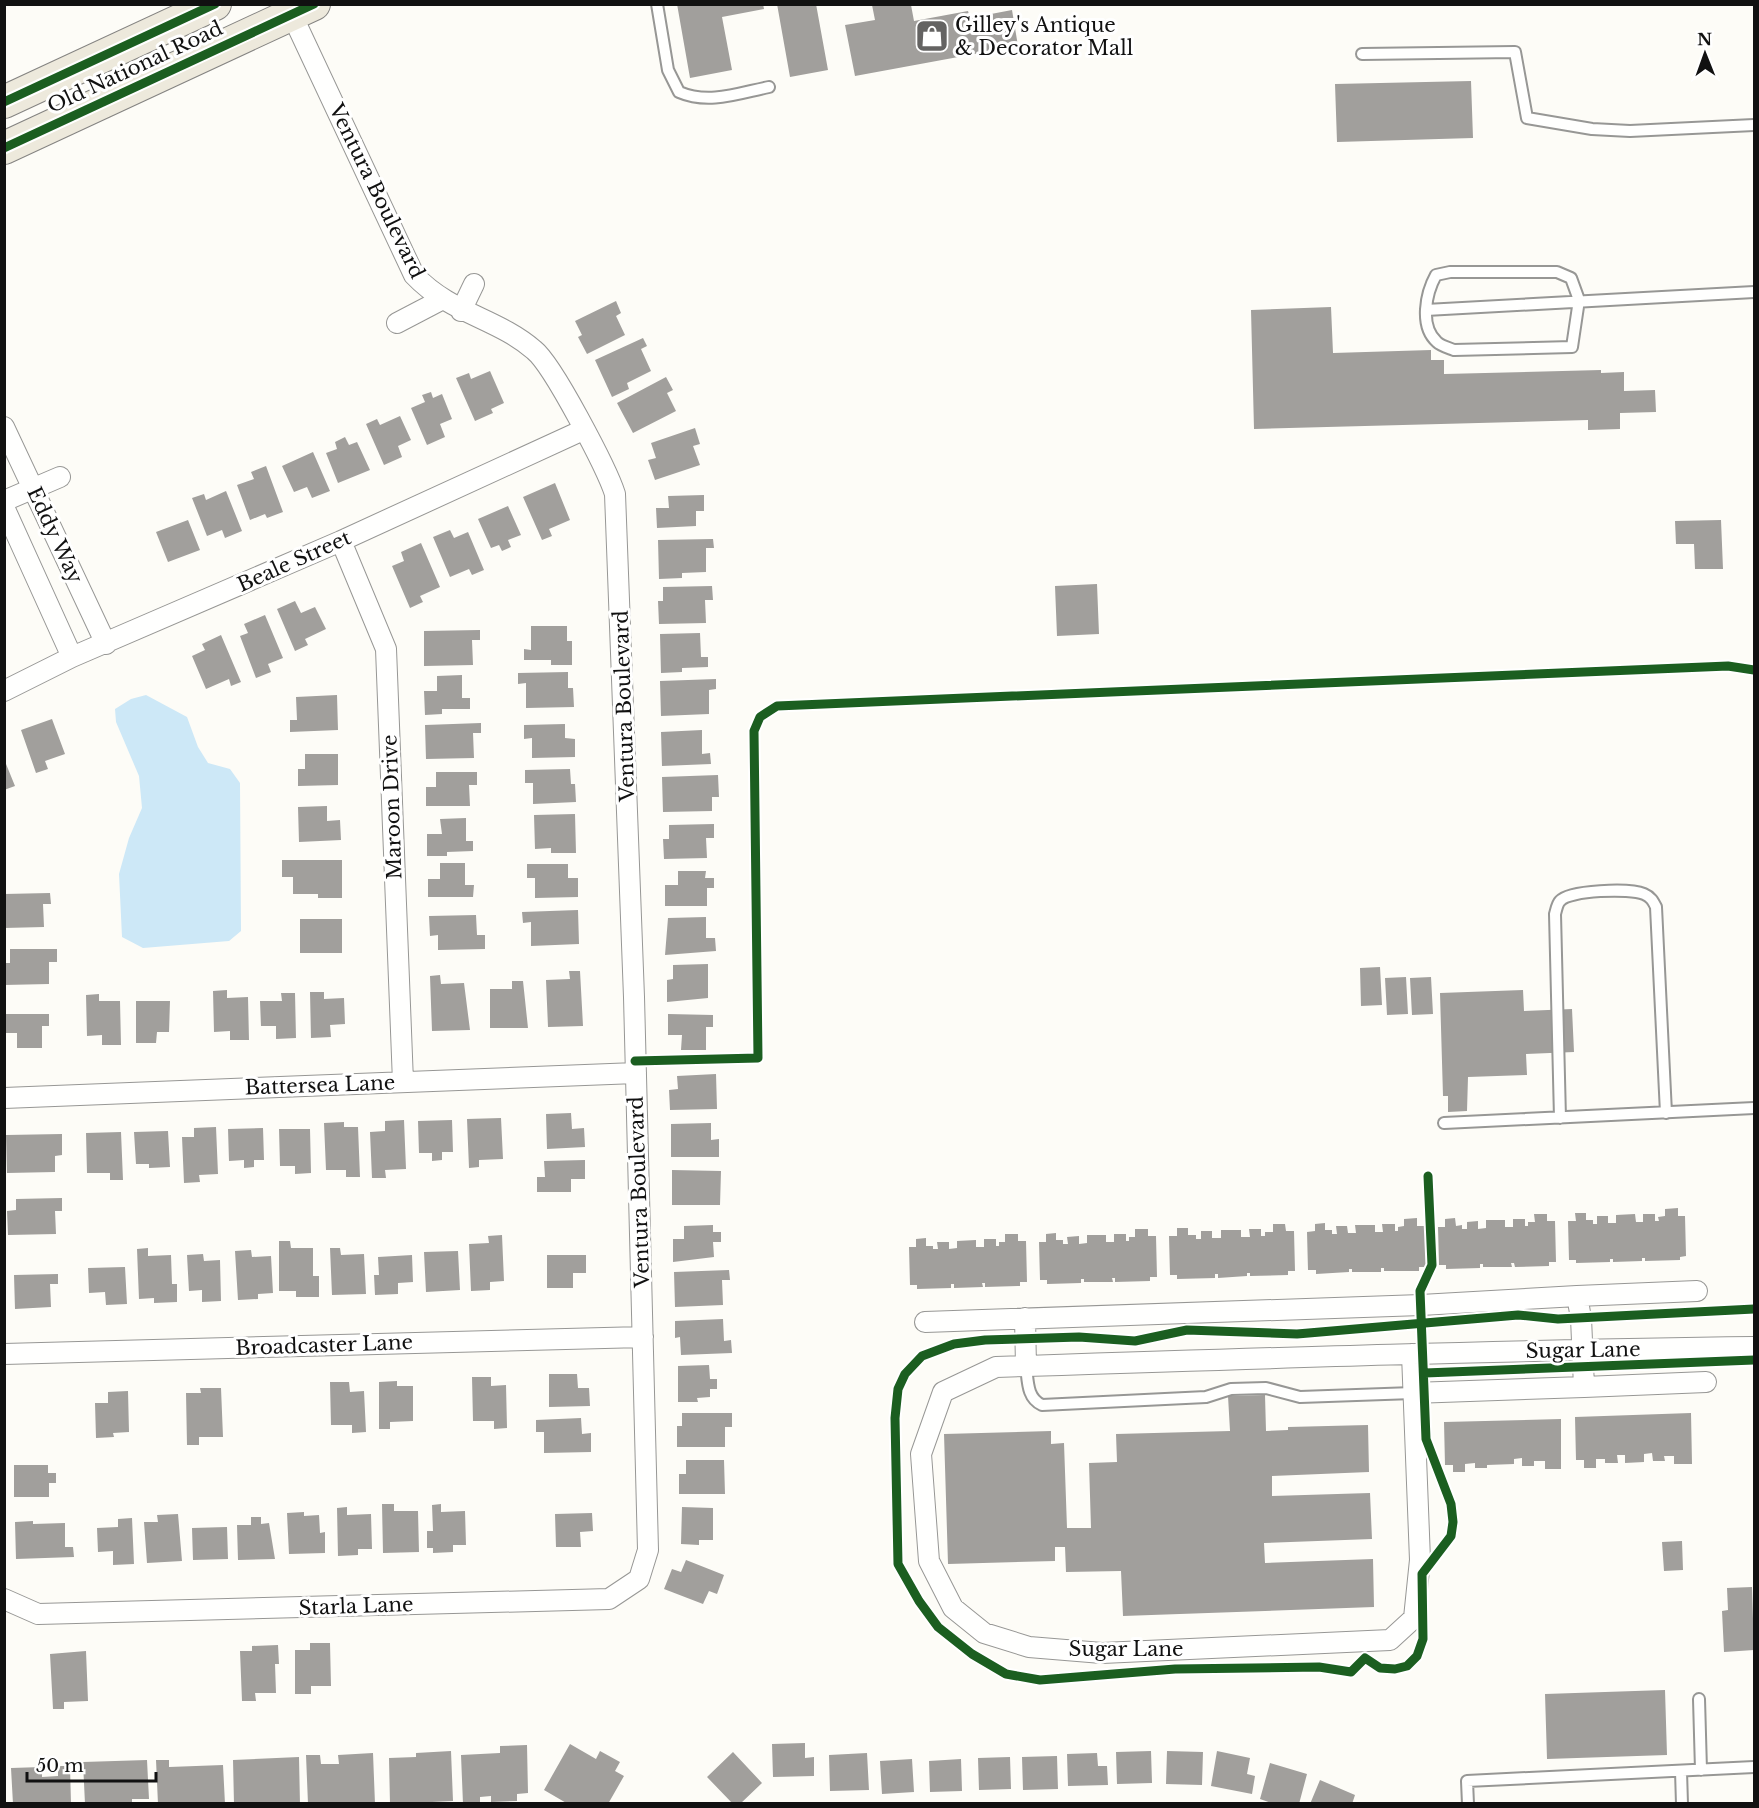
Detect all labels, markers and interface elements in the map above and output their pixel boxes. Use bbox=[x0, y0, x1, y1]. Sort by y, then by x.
place label: Gilley's Antique & Decorator Mall bbox=[955, 13, 1133, 60]
street label: Old National Road bbox=[44, 16, 226, 118]
shop icon: Gilley's Antique & Decorator Mall bbox=[914, 18, 950, 54]
north arrow bbox=[1675, 24, 1735, 84]
text: N bbox=[1697, 29, 1712, 49]
street label: Ventura Boulevard bbox=[324, 99, 430, 282]
street label: Eddy Way bbox=[22, 483, 88, 587]
street label: Beale Street bbox=[234, 525, 355, 597]
street label: Ventura Boulevard bbox=[609, 610, 639, 803]
street label: Maroon Drive bbox=[377, 734, 407, 880]
street label: Battersea Lane bbox=[244, 1070, 396, 1100]
street label: Ventura Boulevard bbox=[624, 1096, 654, 1289]
street label: Broadcaster Lane bbox=[235, 1330, 413, 1360]
street label: Sugar Lane bbox=[1525, 1337, 1641, 1363]
street label: Starla Lane bbox=[298, 1592, 414, 1620]
street label: Sugar Lane bbox=[1069, 1637, 1183, 1661]
scale bar bbox=[27, 1745, 156, 1783]
text: 50 m bbox=[36, 1755, 84, 1777]

